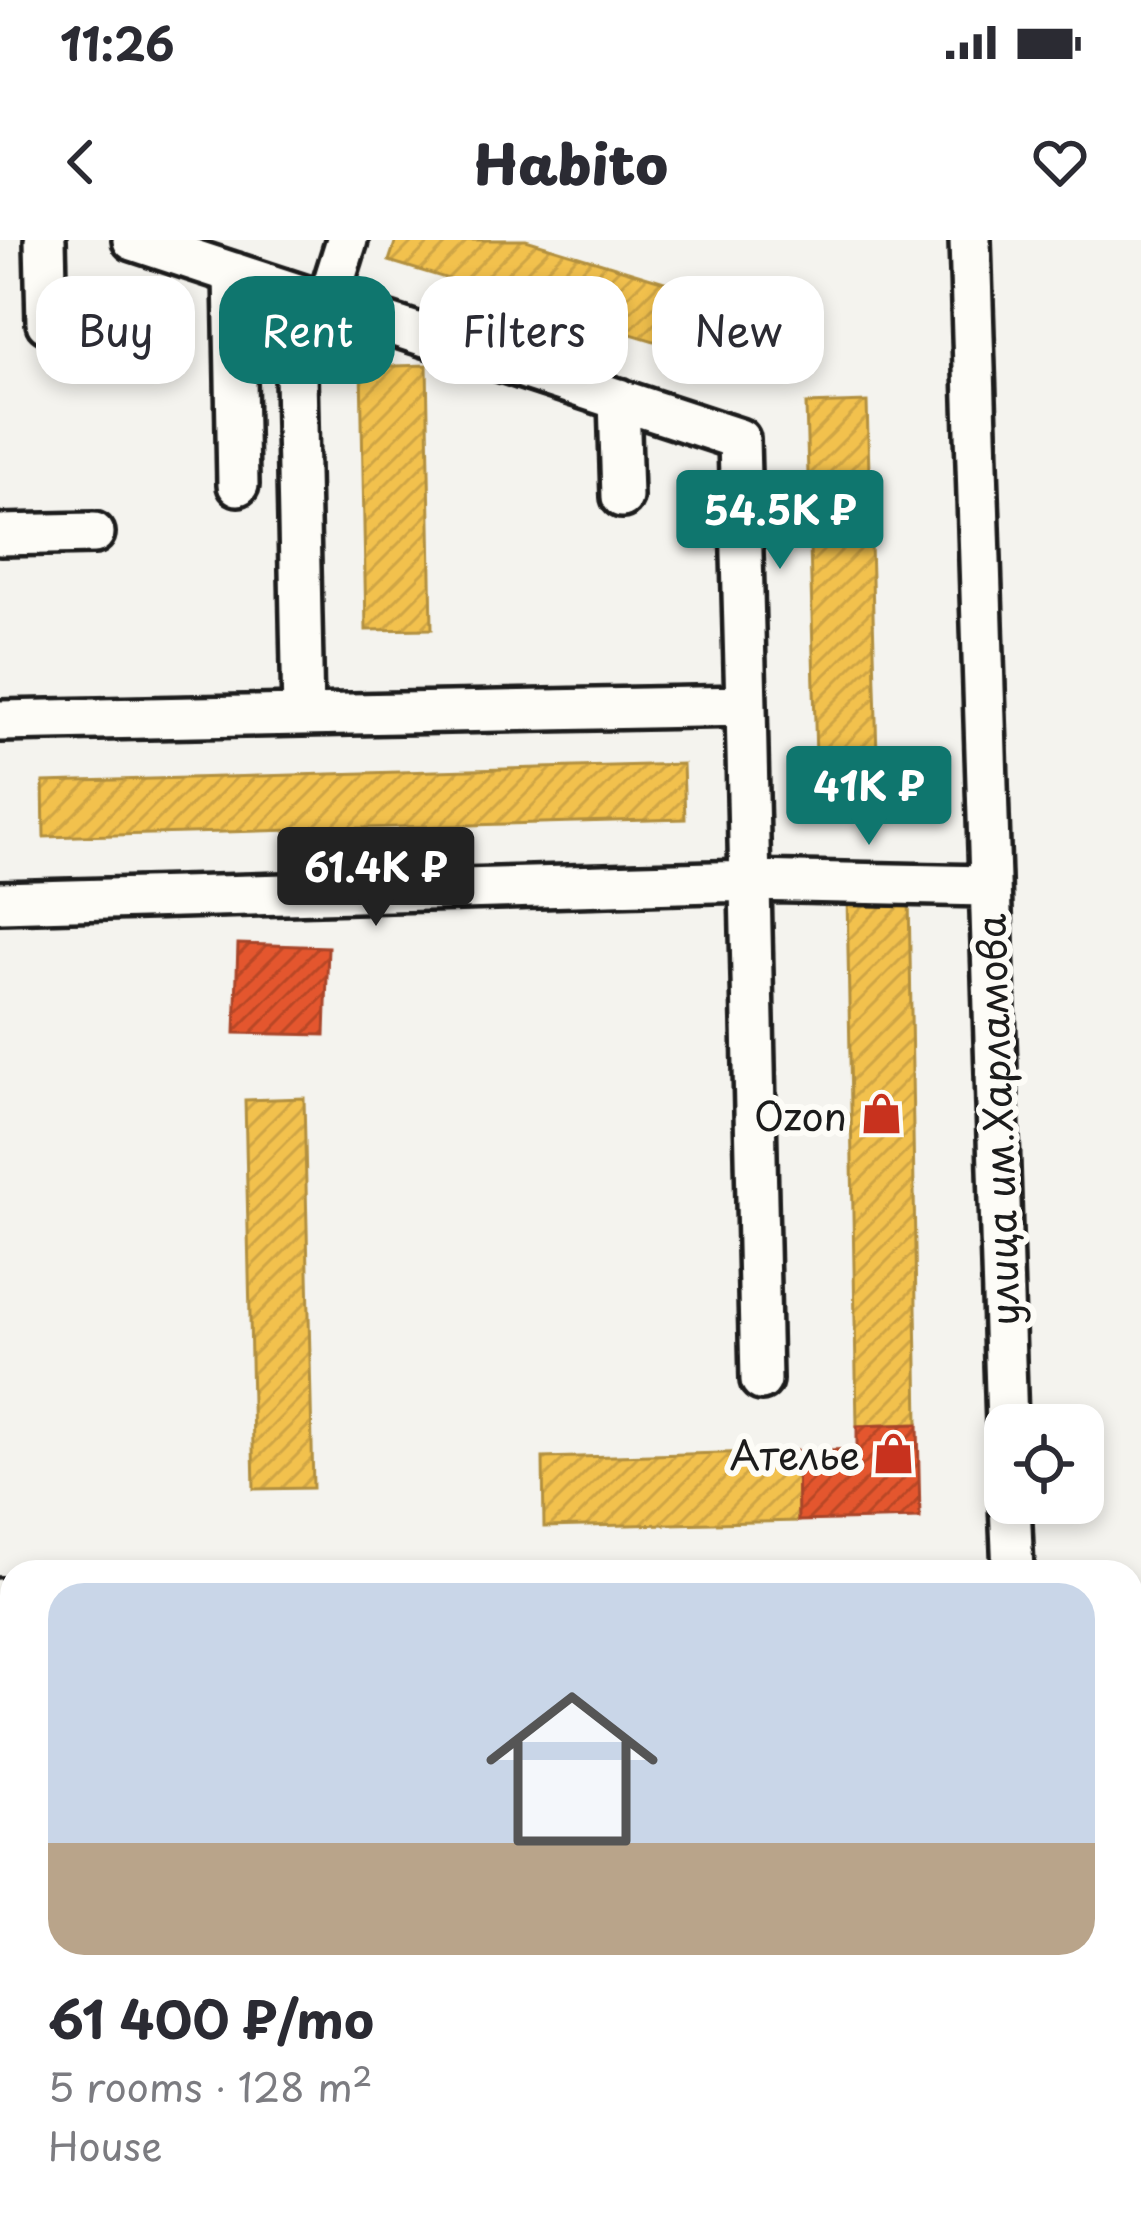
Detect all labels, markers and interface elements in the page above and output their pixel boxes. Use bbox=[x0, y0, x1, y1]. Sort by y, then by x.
text: 11:26 bbox=[60, 8, 175, 76]
text: Habito bbox=[473, 122, 668, 203]
icon: back bbox=[48, 129, 114, 195]
icon: heart bbox=[1027, 129, 1093, 195]
chip: Buy bbox=[36, 276, 195, 384]
chip: Rent bbox=[219, 276, 395, 384]
chip: Filters bbox=[419, 276, 628, 384]
chip: New bbox=[652, 276, 824, 384]
pin: 54.5K ₽ bbox=[669, 470, 891, 572]
text: 54.5K ₽ bbox=[703, 479, 857, 538]
pin: 41K ₽ bbox=[785, 746, 953, 848]
text: 41K ₽ bbox=[813, 755, 925, 814]
pin: 61.4K ₽ bbox=[265, 827, 487, 929]
text: 61.4K ₽ bbox=[304, 836, 448, 895]
street label: улица им.Харламова bbox=[959, 912, 1033, 1327]
place label: Ozon bbox=[754, 1085, 847, 1144]
shop icon: Ozon bbox=[858, 1091, 904, 1137]
map controls bbox=[984, 1404, 1104, 1524]
button: locate bbox=[984, 1404, 1104, 1524]
place label: Ателье bbox=[729, 1424, 860, 1483]
shop icon: Ателье bbox=[871, 1430, 917, 1476]
icon: home bbox=[464, 1661, 680, 1877]
text: 61 400 ₽/mo bbox=[48, 1979, 374, 2056]
text: 5 rooms · 128 m² bbox=[48, 2056, 373, 2115]
text: House bbox=[48, 2115, 162, 2174]

